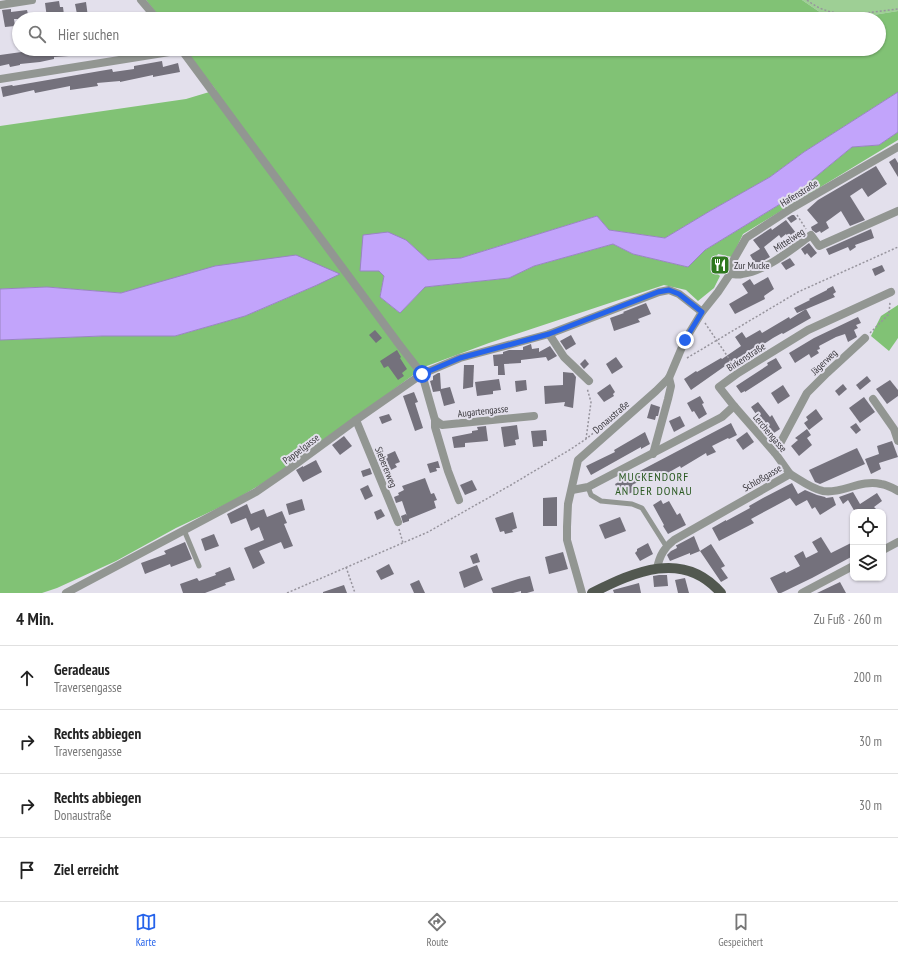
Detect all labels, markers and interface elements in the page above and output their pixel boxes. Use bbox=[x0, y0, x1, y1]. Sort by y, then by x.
search box bbox=[12, 12, 886, 56]
icon: search bbox=[26, 23, 48, 45]
text: Hier suchen bbox=[58, 25, 119, 44]
street label: Hafenstraße bbox=[778, 177, 820, 209]
street label: Mittelweg bbox=[771, 225, 807, 255]
restaurant icon: Zur Mucke bbox=[709, 254, 731, 276]
place label: Zur Mucke bbox=[734, 259, 770, 272]
route end bbox=[676, 331, 694, 349]
street label: Birkenstraße bbox=[724, 340, 768, 374]
street label: Jägerweg bbox=[807, 346, 840, 378]
route start bbox=[413, 365, 431, 383]
street label: Donaustraße bbox=[590, 398, 632, 436]
street label: Augartengasse bbox=[457, 402, 509, 420]
street label: Lerchengasse bbox=[750, 411, 790, 455]
street label: Pappelgasse bbox=[280, 431, 322, 467]
street label: Siebererweg bbox=[372, 445, 400, 489]
street label: Schloßgasse bbox=[740, 462, 784, 494]
district label: MUCKENDORF AN DER DONAU bbox=[615, 469, 693, 498]
map controls bbox=[850, 509, 886, 581]
button: locate bbox=[850, 509, 886, 545]
button: layers bbox=[850, 545, 886, 581]
text: 4 Min. bbox=[16, 608, 54, 630]
text: Zu Fuß · 260 m bbox=[814, 611, 882, 628]
text: Geradeaus bbox=[54, 660, 110, 679]
icon: ahead bbox=[16, 667, 38, 689]
text: 200 m bbox=[853, 669, 882, 686]
text: Traversengasse bbox=[54, 679, 122, 696]
text: Rechts abbiegen bbox=[54, 724, 141, 743]
icon: right bbox=[16, 731, 38, 753]
text: 30 m bbox=[859, 733, 882, 750]
text: Traversengasse bbox=[54, 743, 122, 760]
text: Rechts abbiegen bbox=[54, 788, 141, 807]
icon: right bbox=[16, 795, 38, 817]
text: 30 m bbox=[859, 797, 882, 814]
text: Donaustraße bbox=[54, 807, 111, 824]
icon: arrive bbox=[16, 859, 38, 881]
text: Ziel erreicht bbox=[54, 860, 119, 879]
tab: Karte bbox=[135, 911, 157, 949]
tab: Route bbox=[426, 911, 448, 949]
tab: Gespeichert bbox=[718, 911, 763, 949]

